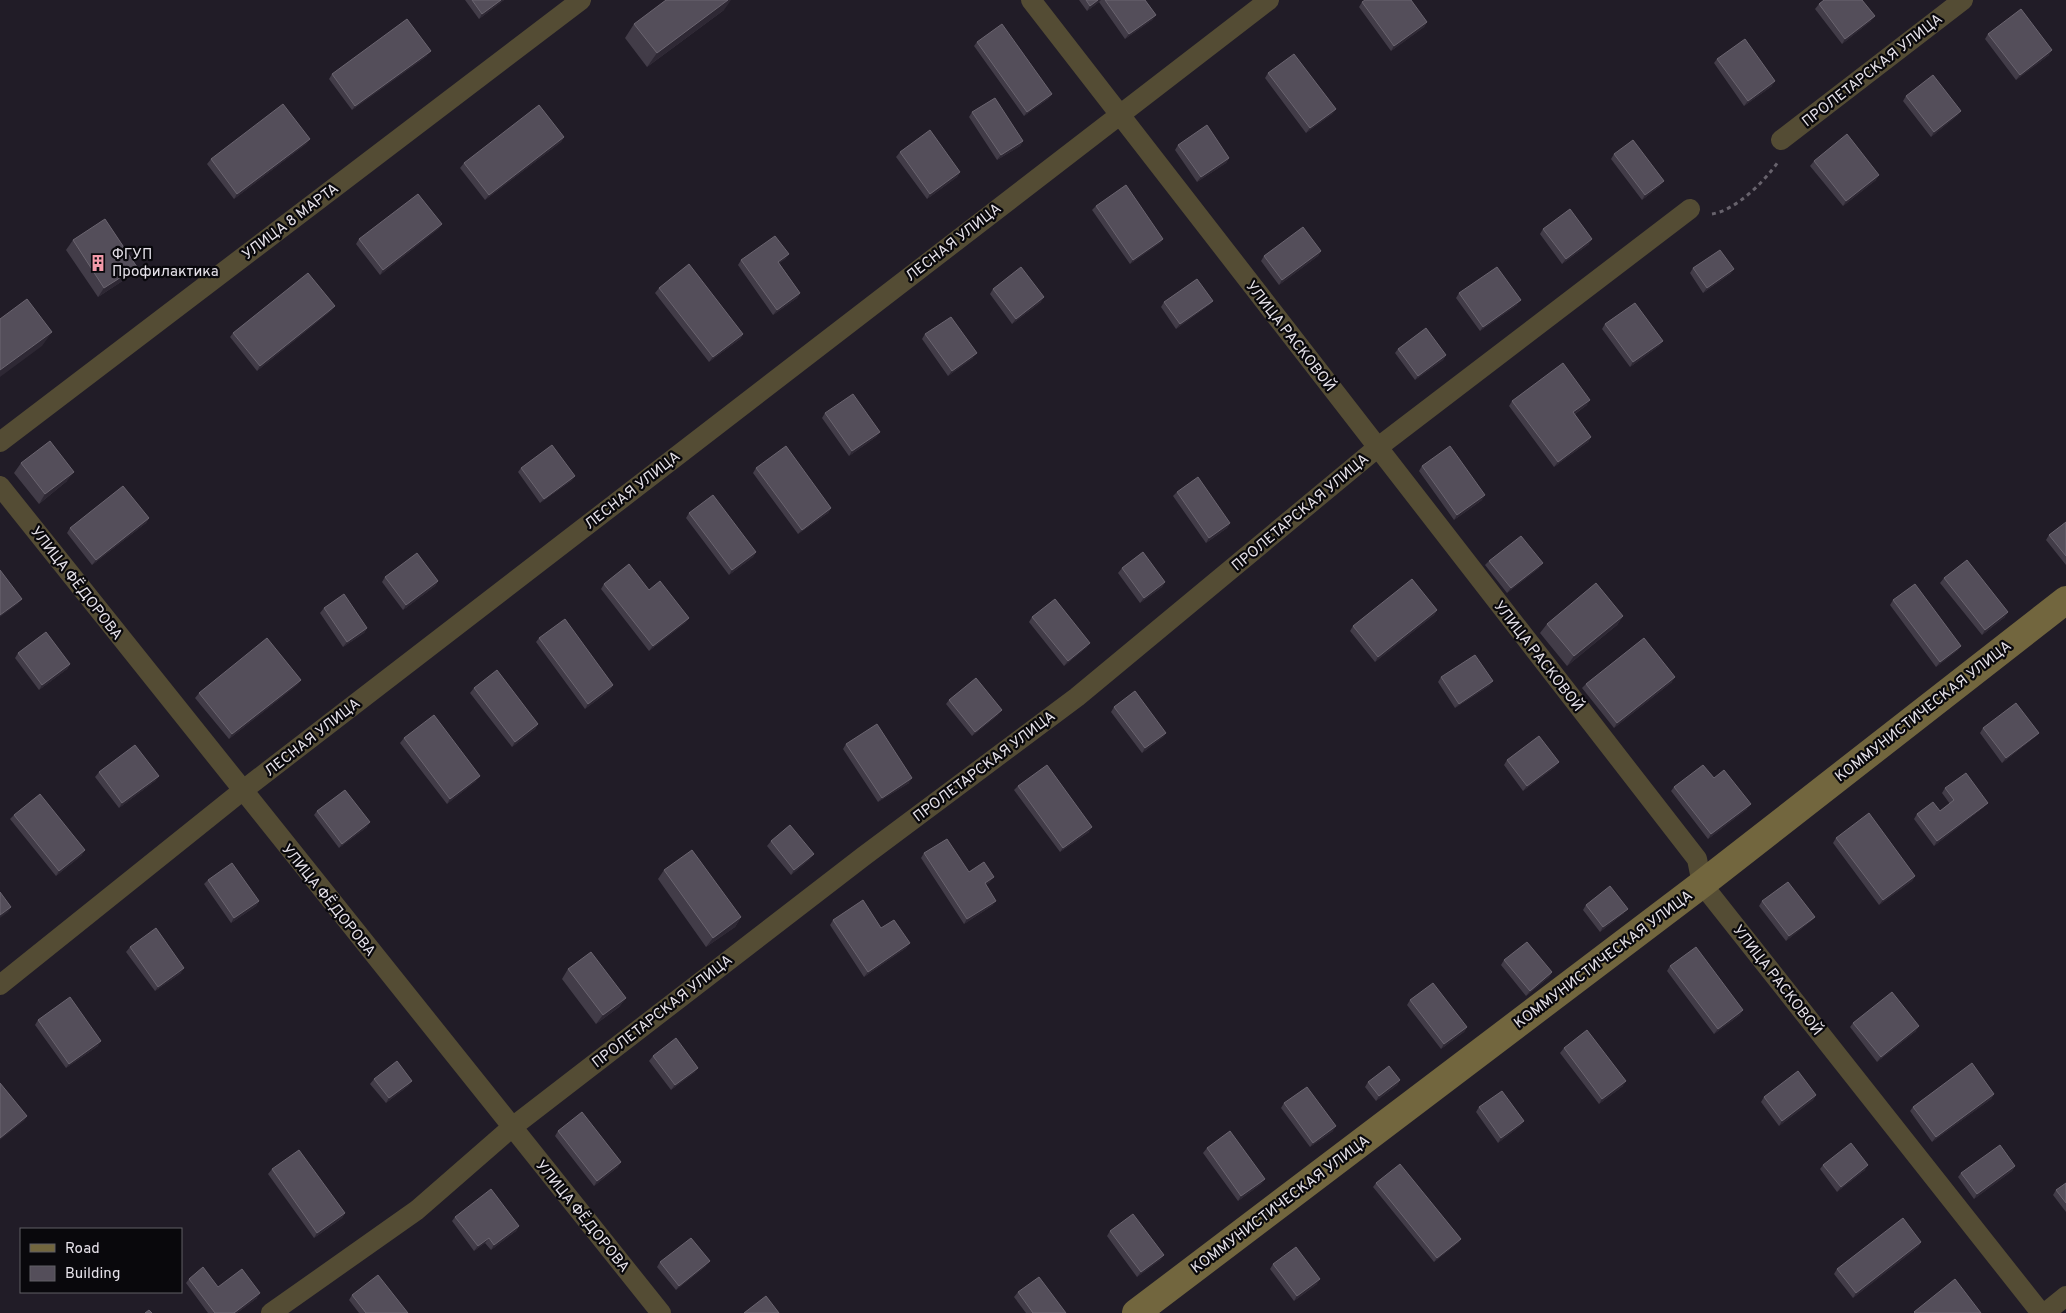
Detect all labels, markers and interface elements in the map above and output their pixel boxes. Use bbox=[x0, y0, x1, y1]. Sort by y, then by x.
street label: ПРОЛЕТАРСКАЯ УЛИЦА bbox=[1799, 10, 1947, 132]
street label: УЛИЦА 8 МАРТА bbox=[239, 180, 343, 265]
street label: ЛЕСНАЯ УЛИЦА bbox=[902, 200, 1006, 287]
place label: ФГУП Профилактика bbox=[112, 246, 219, 282]
building icon: ФГУП Профилактика bbox=[88, 253, 108, 273]
street label: УЛИЦА РАСКОВОЙ bbox=[1241, 277, 1340, 396]
street label: ЛЕСНАЯ УЛИЦА bbox=[581, 448, 685, 535]
street label: ПРОЛЕТАРСКАЯ УЛИЦА bbox=[1228, 450, 1373, 576]
street label: УЛИЦА ФЁДОРОВА bbox=[26, 523, 127, 645]
street label: УЛИЦА РАСКОВОЙ bbox=[1489, 597, 1588, 716]
street label: КОММУНИСТИЧЕСКАЯ УЛИЦА bbox=[1832, 637, 2016, 787]
street label: ЛЕСНАЯ УЛИЦА bbox=[261, 695, 365, 782]
street label: ПРОЛЕТАРСКАЯ УЛИЦА bbox=[910, 707, 1060, 827]
street label: УЛИЦА ФЁДОРОВА bbox=[277, 840, 380, 961]
street label: КОММУНИСТИЧЕСКАЯ УЛИЦА bbox=[1511, 887, 1697, 1034]
street label: УЛИЦА РАСКОВОЙ bbox=[1728, 921, 1827, 1040]
street label: ПРОЛЕТАРСКАЯ УЛИЦА bbox=[589, 951, 737, 1073]
street label: КОММУНИСТИЧЕСКАЯ УЛИЦА bbox=[1188, 1132, 1374, 1279]
street label: УЛИЦА ФЁДОРОВА bbox=[531, 1156, 634, 1277]
legend bbox=[20, 1228, 182, 1293]
text: Road bbox=[65, 1240, 100, 1259]
text: Building bbox=[65, 1265, 120, 1284]

